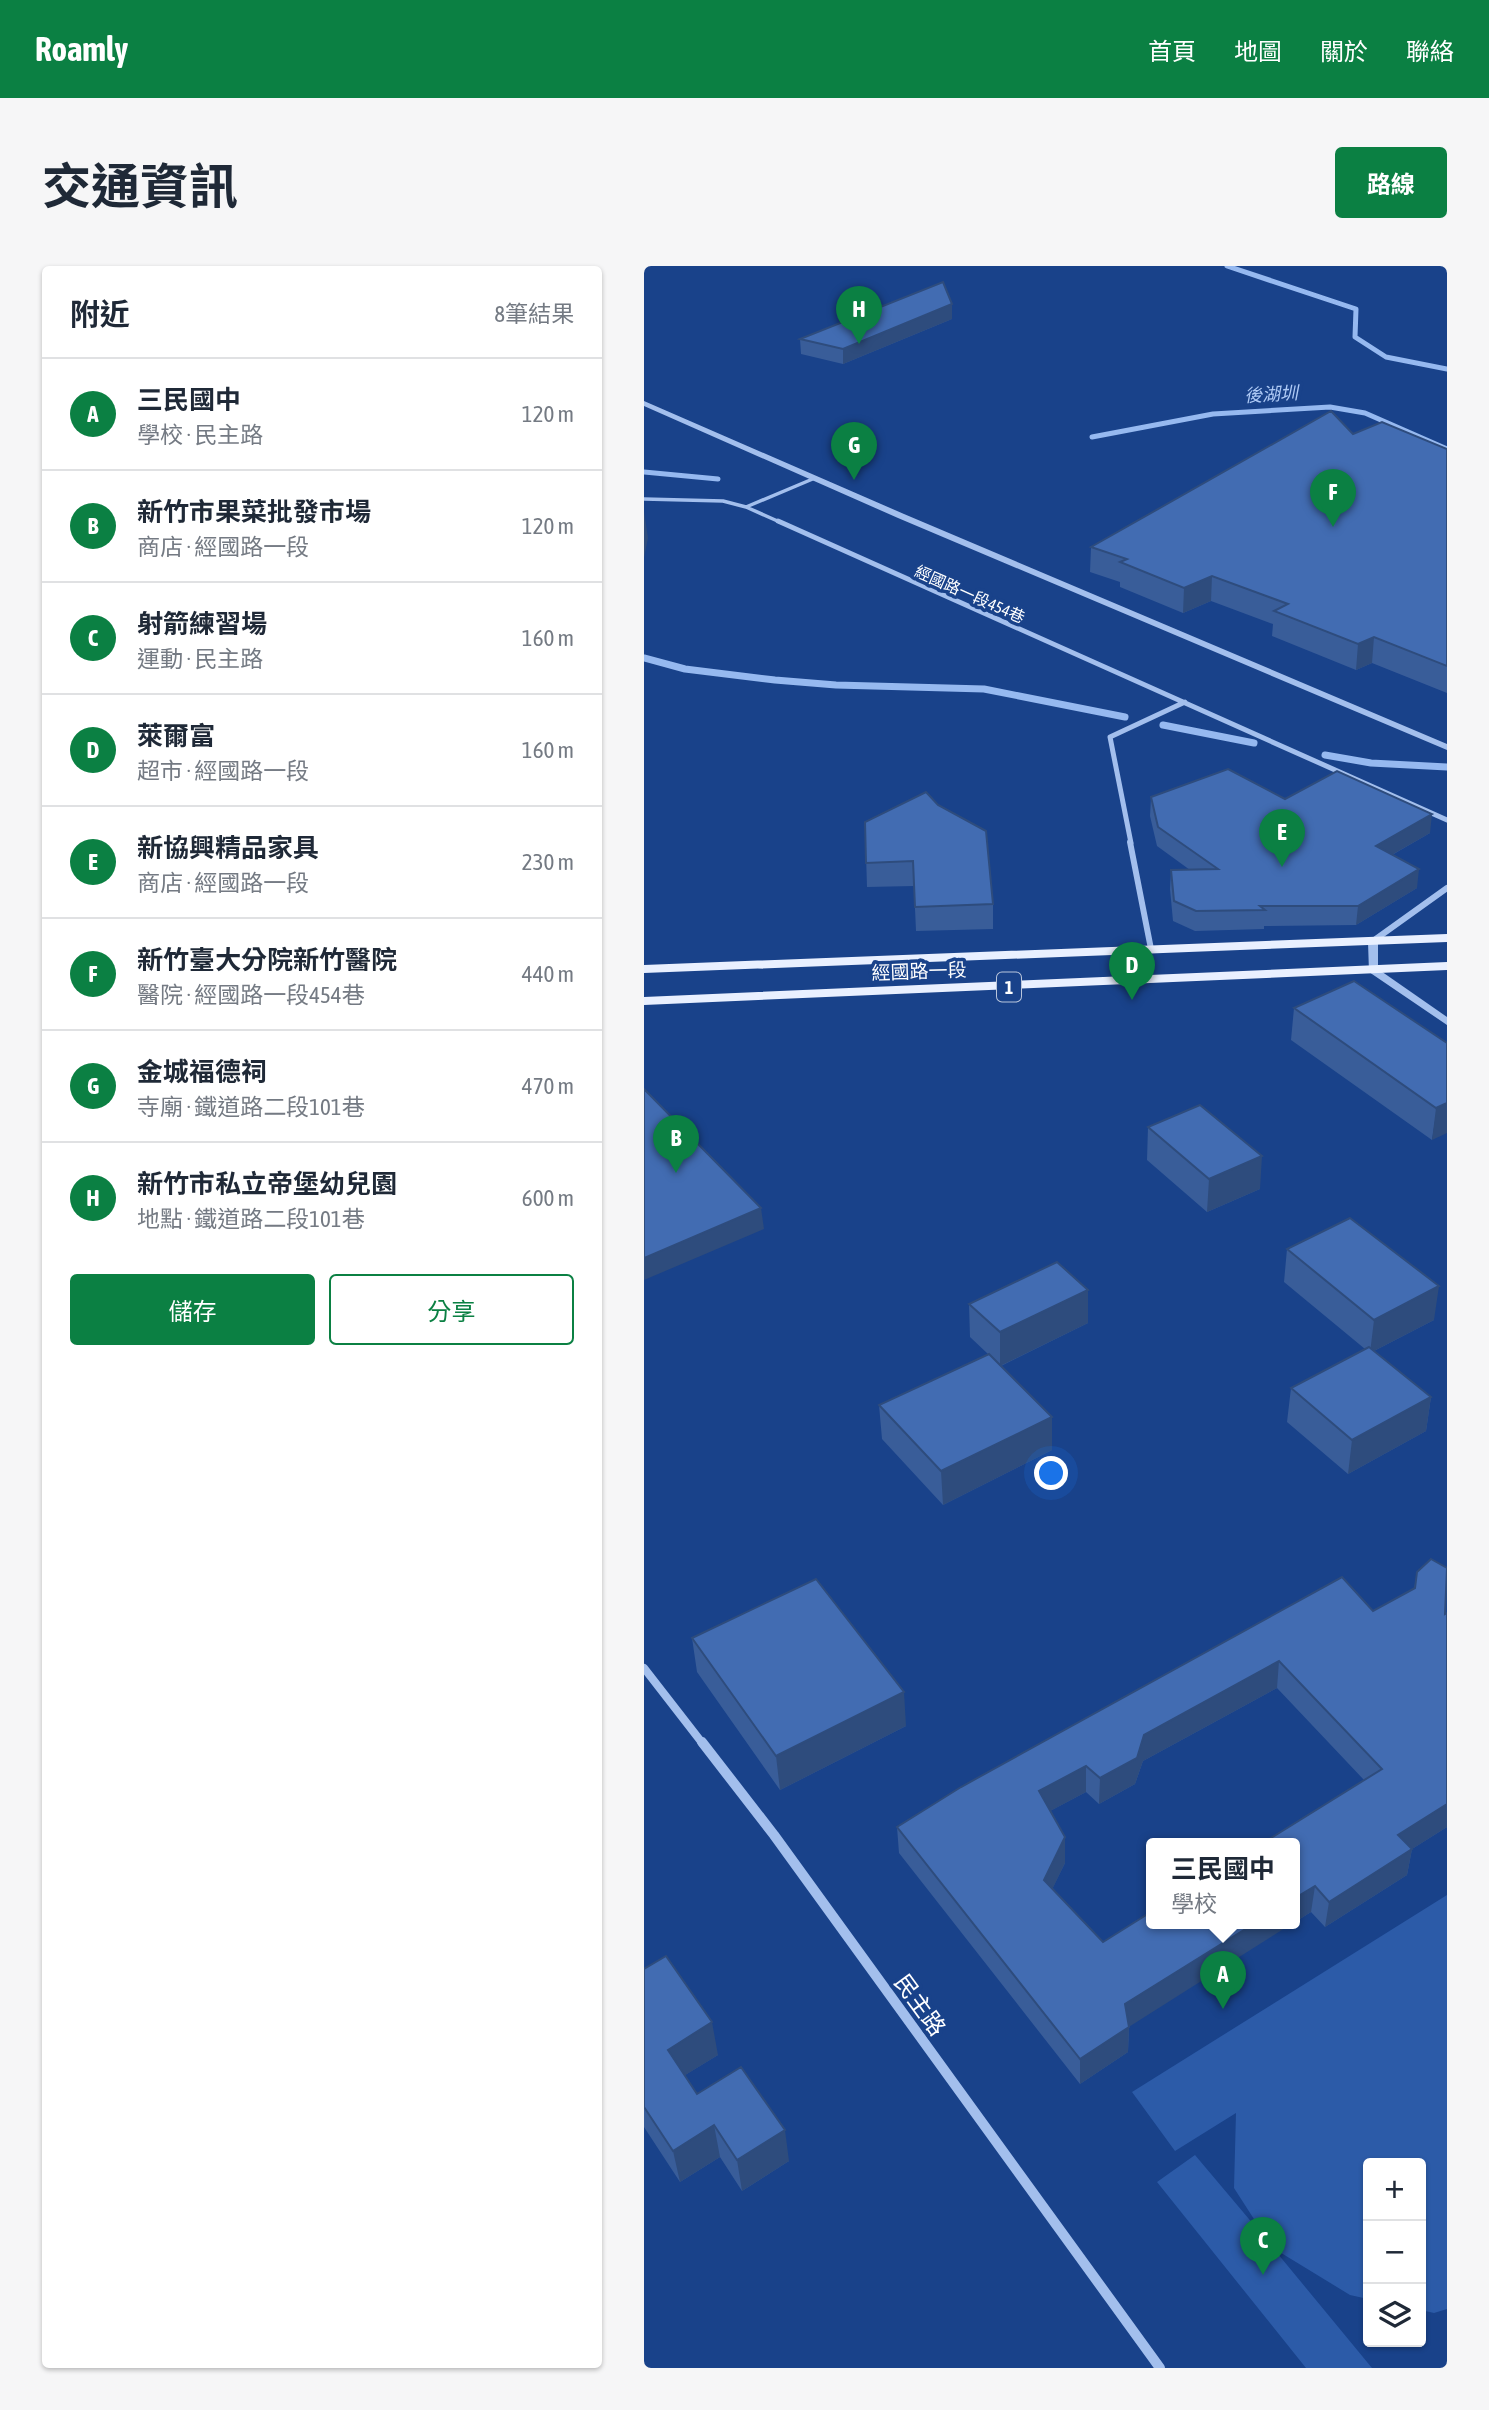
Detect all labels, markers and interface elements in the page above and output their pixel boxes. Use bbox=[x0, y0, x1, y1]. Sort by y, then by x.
text: Roamly bbox=[35, 30, 128, 68]
text: 首頁 bbox=[1148, 38, 1196, 65]
text: 地圖 bbox=[1234, 38, 1282, 65]
text: 關於 bbox=[1320, 38, 1368, 65]
text: 聯絡 bbox=[1406, 38, 1454, 65]
button: 路線 bbox=[1335, 147, 1447, 218]
text: 交通資訊 bbox=[42, 158, 238, 214]
pin: H bbox=[836, 286, 882, 344]
text: 附近 bbox=[70, 297, 130, 331]
text: 8筆結果 bbox=[494, 301, 574, 327]
water label: 後湖圳 bbox=[1243, 382, 1302, 406]
text: 三民國中 bbox=[137, 385, 241, 415]
text: A bbox=[87, 401, 99, 427]
text: 120 m bbox=[522, 401, 574, 427]
text: 學校 · 民主路 bbox=[137, 422, 263, 448]
pin: G bbox=[831, 422, 877, 480]
pin: F bbox=[1310, 469, 1356, 527]
text: 新竹市果菜批發市場 bbox=[137, 497, 371, 527]
text: B bbox=[88, 513, 98, 539]
text: 120 m bbox=[522, 513, 574, 539]
text: 商店 · 經國路一段 bbox=[137, 534, 309, 560]
street label: 經國路一段454巷 bbox=[912, 562, 1028, 626]
text: 射箭練習場 bbox=[137, 609, 267, 639]
text: C bbox=[88, 625, 98, 651]
text: 160 m bbox=[522, 625, 574, 651]
text: 運動 · 民主路 bbox=[137, 646, 263, 672]
text: 萊爾富 bbox=[137, 721, 215, 751]
text: D bbox=[87, 737, 99, 763]
text: 160 m bbox=[522, 737, 574, 763]
text: 超市 · 經國路一段 bbox=[137, 758, 309, 784]
pin: E bbox=[1259, 809, 1305, 867]
text: 新協興精品家具 bbox=[137, 833, 319, 863]
text: E bbox=[88, 849, 98, 875]
text: 230 m bbox=[522, 849, 574, 875]
text: 商店 · 經國路一段 bbox=[137, 870, 309, 896]
pin: D bbox=[1109, 942, 1155, 1000]
text: 新竹臺大分院新竹醫院 bbox=[137, 945, 397, 975]
street label: 經國路一段 bbox=[871, 958, 967, 984]
text: F bbox=[88, 961, 98, 987]
text: 440 m bbox=[522, 961, 574, 987]
road number: 1 bbox=[997, 972, 1021, 1002]
text: 醫院 · 經國路一段454巷 bbox=[137, 982, 365, 1008]
text: 金城福德祠 bbox=[137, 1057, 267, 1087]
text: G bbox=[87, 1073, 99, 1099]
text: 470 m bbox=[522, 1073, 574, 1099]
text: 寺廟 · 鐵道路二段101巷 bbox=[137, 1094, 365, 1120]
pin: B bbox=[653, 1115, 699, 1173]
text: 新竹市私立帝堡幼兒園 bbox=[137, 1169, 397, 1199]
text: H bbox=[86, 1185, 100, 1211]
text: 600 m bbox=[522, 1185, 574, 1211]
text: 地點 · 鐵道路二段101巷 bbox=[137, 1206, 365, 1232]
button: 儲存 bbox=[70, 1274, 315, 1345]
button: 分享 bbox=[329, 1274, 574, 1345]
your location bbox=[1034, 1456, 1068, 1490]
popup bbox=[1146, 1838, 1300, 1929]
text: 三民國中 bbox=[1171, 1854, 1275, 1884]
text: 學校 bbox=[1171, 1891, 1217, 1917]
pin: A bbox=[1200, 1951, 1246, 2009]
street label: 民主路 bbox=[889, 1969, 951, 2041]
map controls bbox=[1363, 2158, 1426, 2347]
button: + bbox=[1363, 2158, 1426, 2221]
pin: C bbox=[1240, 2217, 1286, 2275]
button: − bbox=[1363, 2221, 1426, 2284]
button: layers bbox=[1363, 2284, 1426, 2347]

